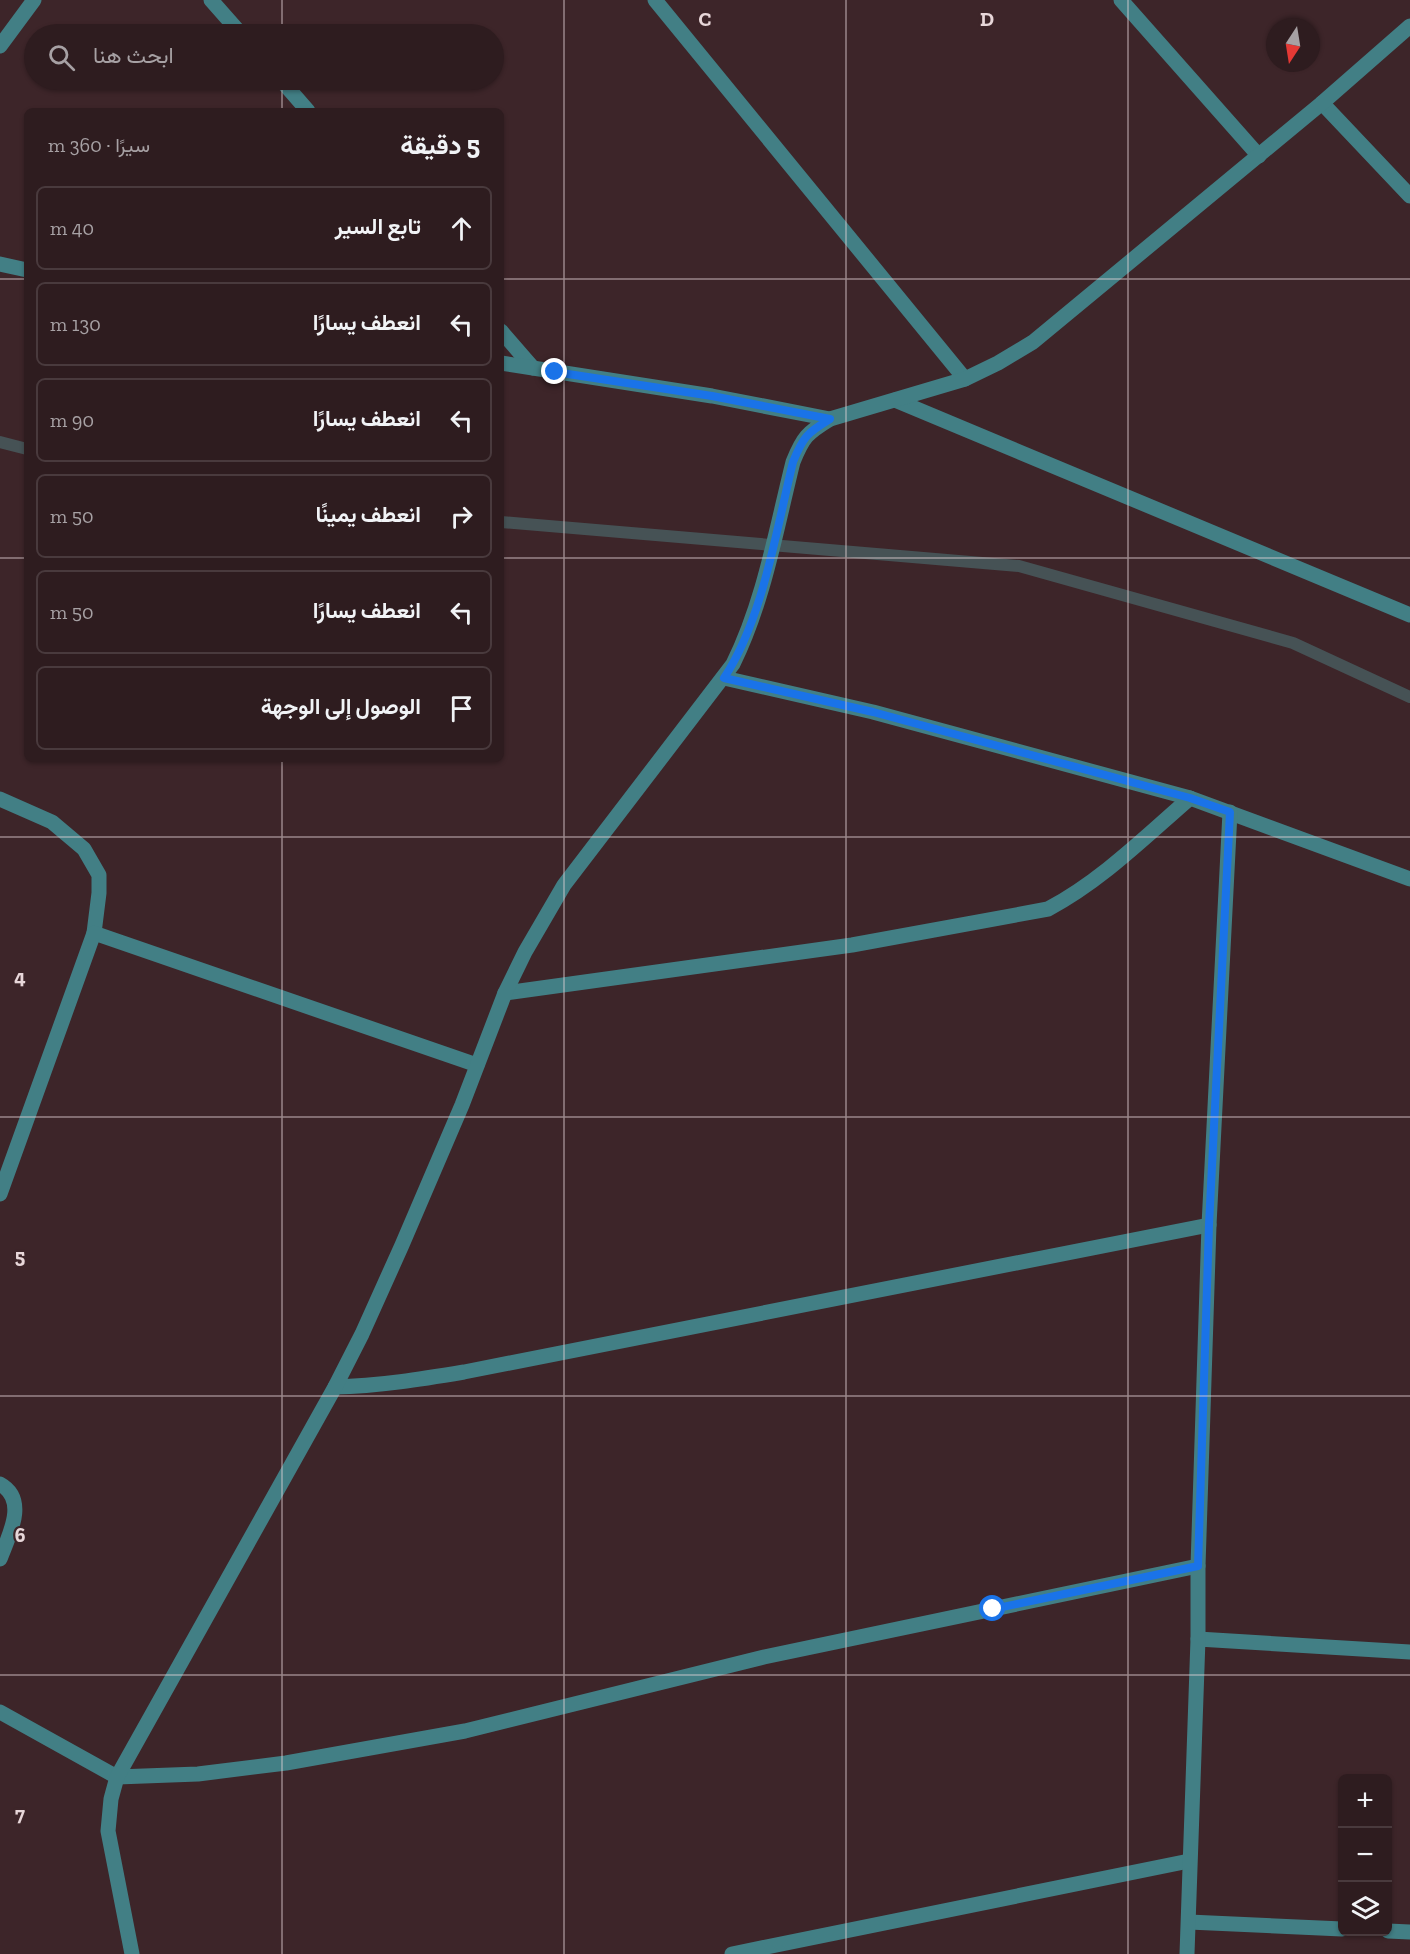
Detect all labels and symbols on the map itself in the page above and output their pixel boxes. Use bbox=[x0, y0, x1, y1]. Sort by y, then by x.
text: C bbox=[699, 7, 712, 31]
text: D bbox=[980, 7, 994, 31]
north arrow bbox=[1266, 18, 1320, 72]
route end bbox=[541, 358, 567, 384]
text: 4 bbox=[14, 965, 26, 989]
text: 5 bbox=[15, 1244, 25, 1268]
text: 6 bbox=[15, 1523, 26, 1547]
route start bbox=[979, 1595, 1005, 1621]
text: 7 bbox=[15, 1802, 25, 1826]

